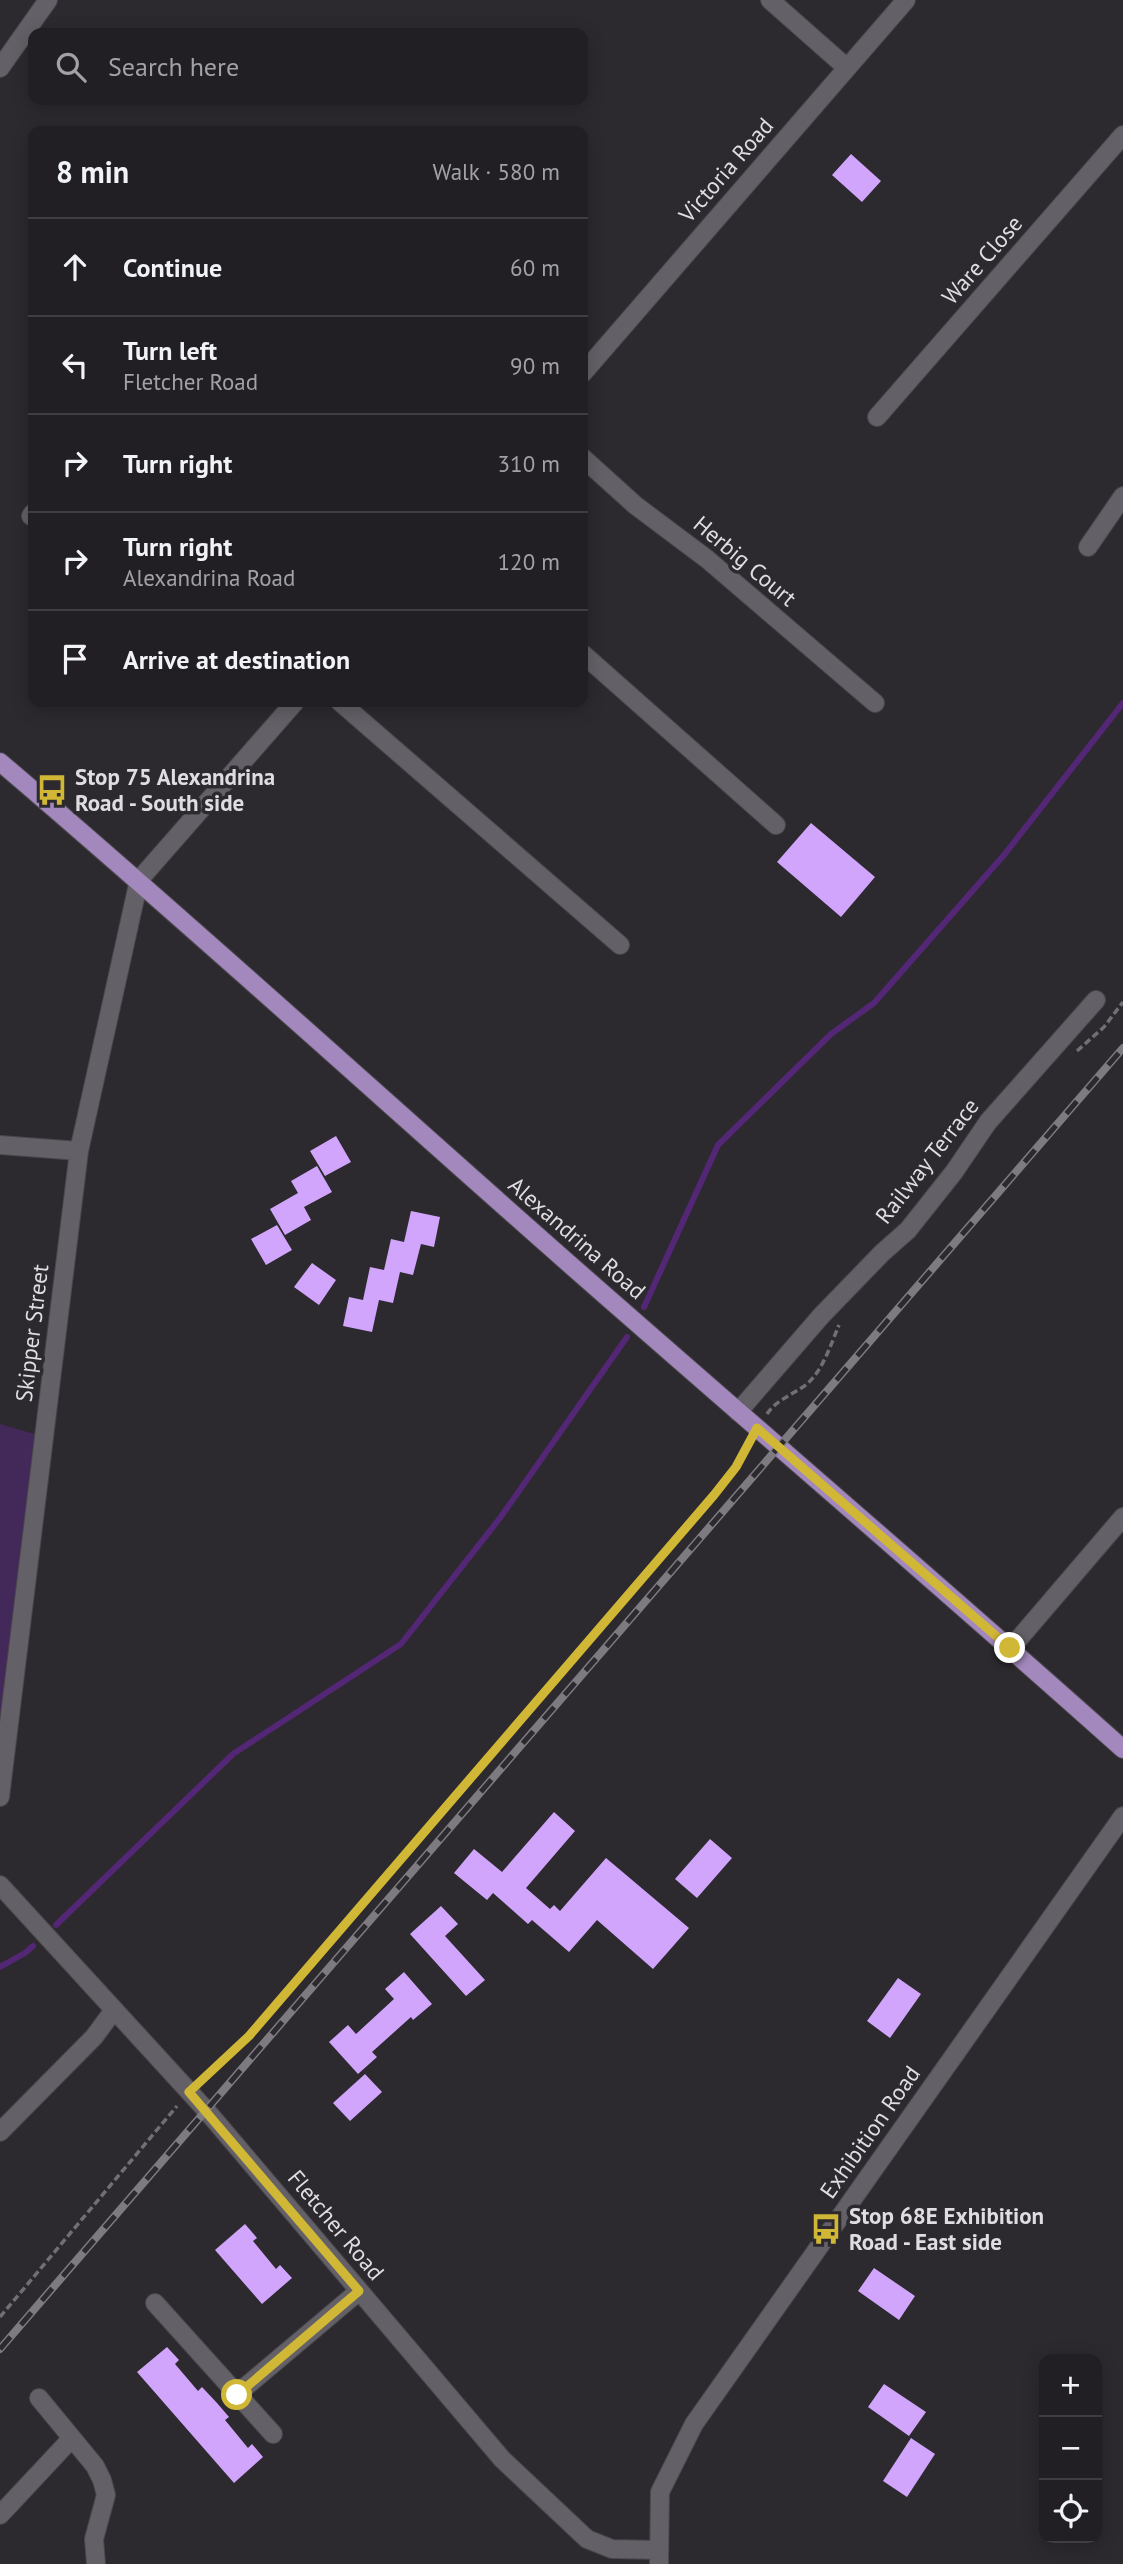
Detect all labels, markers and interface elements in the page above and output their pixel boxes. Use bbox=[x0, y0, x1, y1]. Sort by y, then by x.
search box bbox=[28, 28, 588, 105]
icon: search bbox=[52, 48, 90, 86]
text: Search here bbox=[108, 50, 239, 83]
street label: Victoria Road bbox=[671, 111, 779, 229]
text: 8 min bbox=[56, 152, 129, 191]
text: Walk · 580 m bbox=[433, 157, 560, 186]
street label: Ware Close bbox=[935, 209, 1028, 310]
icon: ahead bbox=[56, 248, 94, 286]
text: Continue bbox=[123, 251, 222, 284]
text: 60 m bbox=[510, 253, 560, 282]
text: Turn left bbox=[123, 334, 217, 367]
icon: left bbox=[56, 346, 94, 384]
text: 90 m bbox=[510, 351, 560, 380]
text: Fletcher Road bbox=[123, 367, 258, 396]
icon: right bbox=[56, 444, 94, 482]
text: Turn right bbox=[123, 447, 232, 480]
text: 310 m bbox=[498, 449, 560, 478]
street label: Herbig Court bbox=[688, 509, 803, 612]
text: Turn right bbox=[123, 530, 232, 563]
icon: right bbox=[56, 542, 94, 580]
text: 120 m bbox=[498, 547, 560, 576]
text: Alexandrina Road bbox=[123, 563, 295, 592]
icon: arrive bbox=[56, 640, 94, 678]
text: Arrive at destination bbox=[123, 643, 350, 676]
place label: Stop 75 Alexandrina Road - South side bbox=[75, 762, 275, 817]
bus stop icon: Stop 75 Alexandrina Road - South side bbox=[35, 773, 69, 807]
street label: Railway Terrace bbox=[869, 1092, 985, 1229]
street label: Alexandrina Road bbox=[503, 1170, 652, 1305]
street label: Skipper Street bbox=[9, 1262, 54, 1404]
route end bbox=[994, 1632, 1025, 1663]
street label: Exhibition Road bbox=[813, 2060, 926, 2204]
street label: Fletcher Road bbox=[282, 2164, 391, 2286]
place label: Stop 68E Exhibition Road - East side bbox=[849, 2201, 1044, 2256]
bus stop icon: Stop 68E Exhibition Road - East side bbox=[809, 2212, 843, 2246]
map controls bbox=[1039, 2354, 1102, 2543]
button: + bbox=[1039, 2354, 1102, 2417]
route start bbox=[221, 2379, 252, 2410]
button: − bbox=[1039, 2417, 1102, 2480]
button: locate bbox=[1039, 2480, 1102, 2543]

